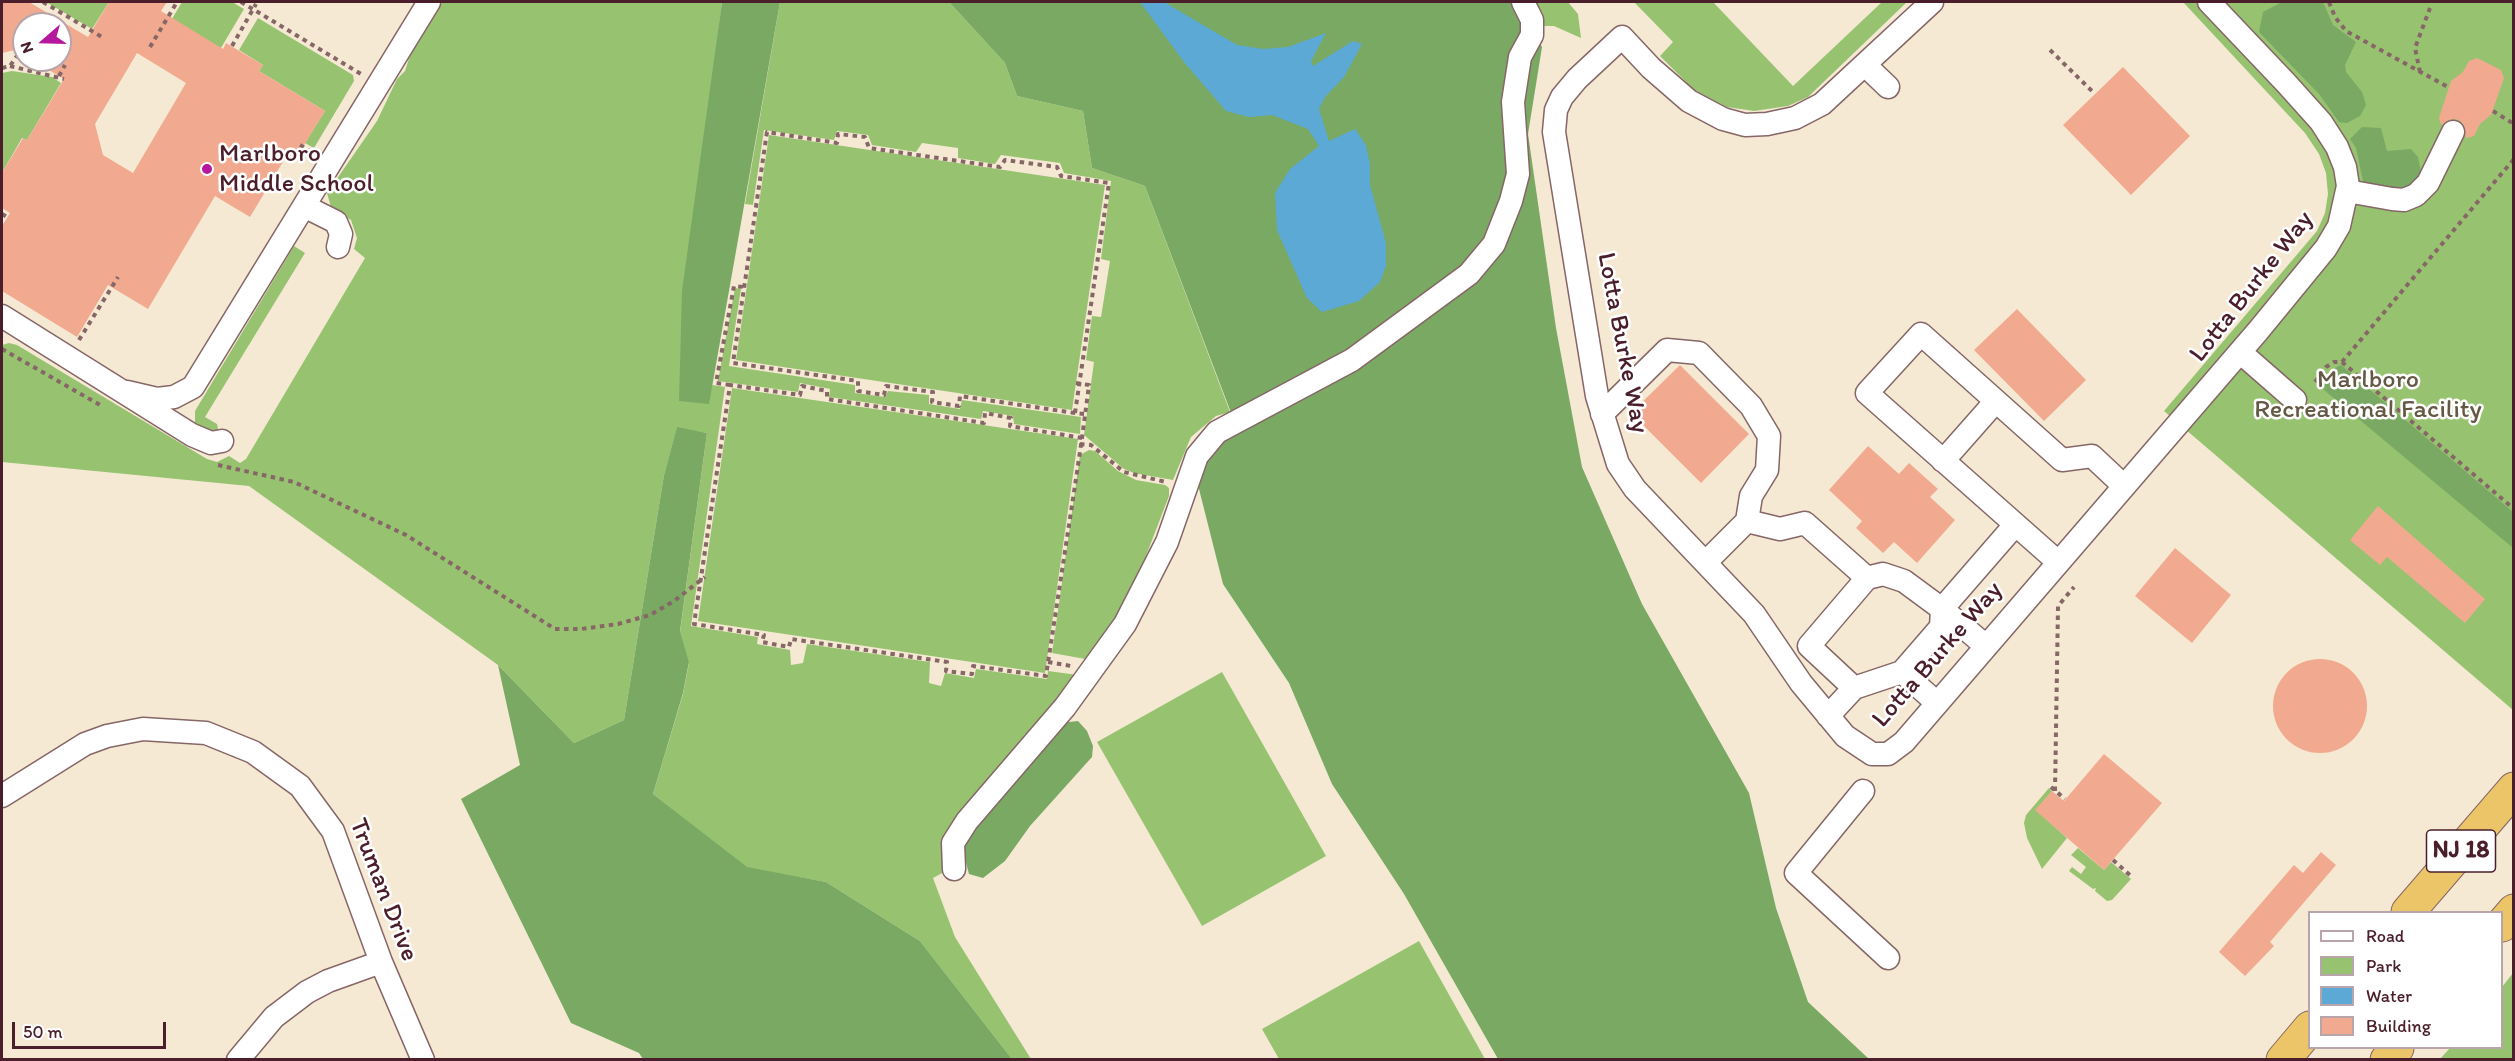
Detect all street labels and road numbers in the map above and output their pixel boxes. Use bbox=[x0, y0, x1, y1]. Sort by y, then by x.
street label: Lotta Burke Way bbox=[2183, 205, 2321, 369]
street label: Lotta Burke Way bbox=[1589, 250, 1655, 436]
street label: Lotta Burke Way bbox=[1866, 576, 2010, 734]
street label: Truman Drive bbox=[342, 814, 424, 966]
road number: NJ 18 bbox=[2426, 830, 2496, 872]

